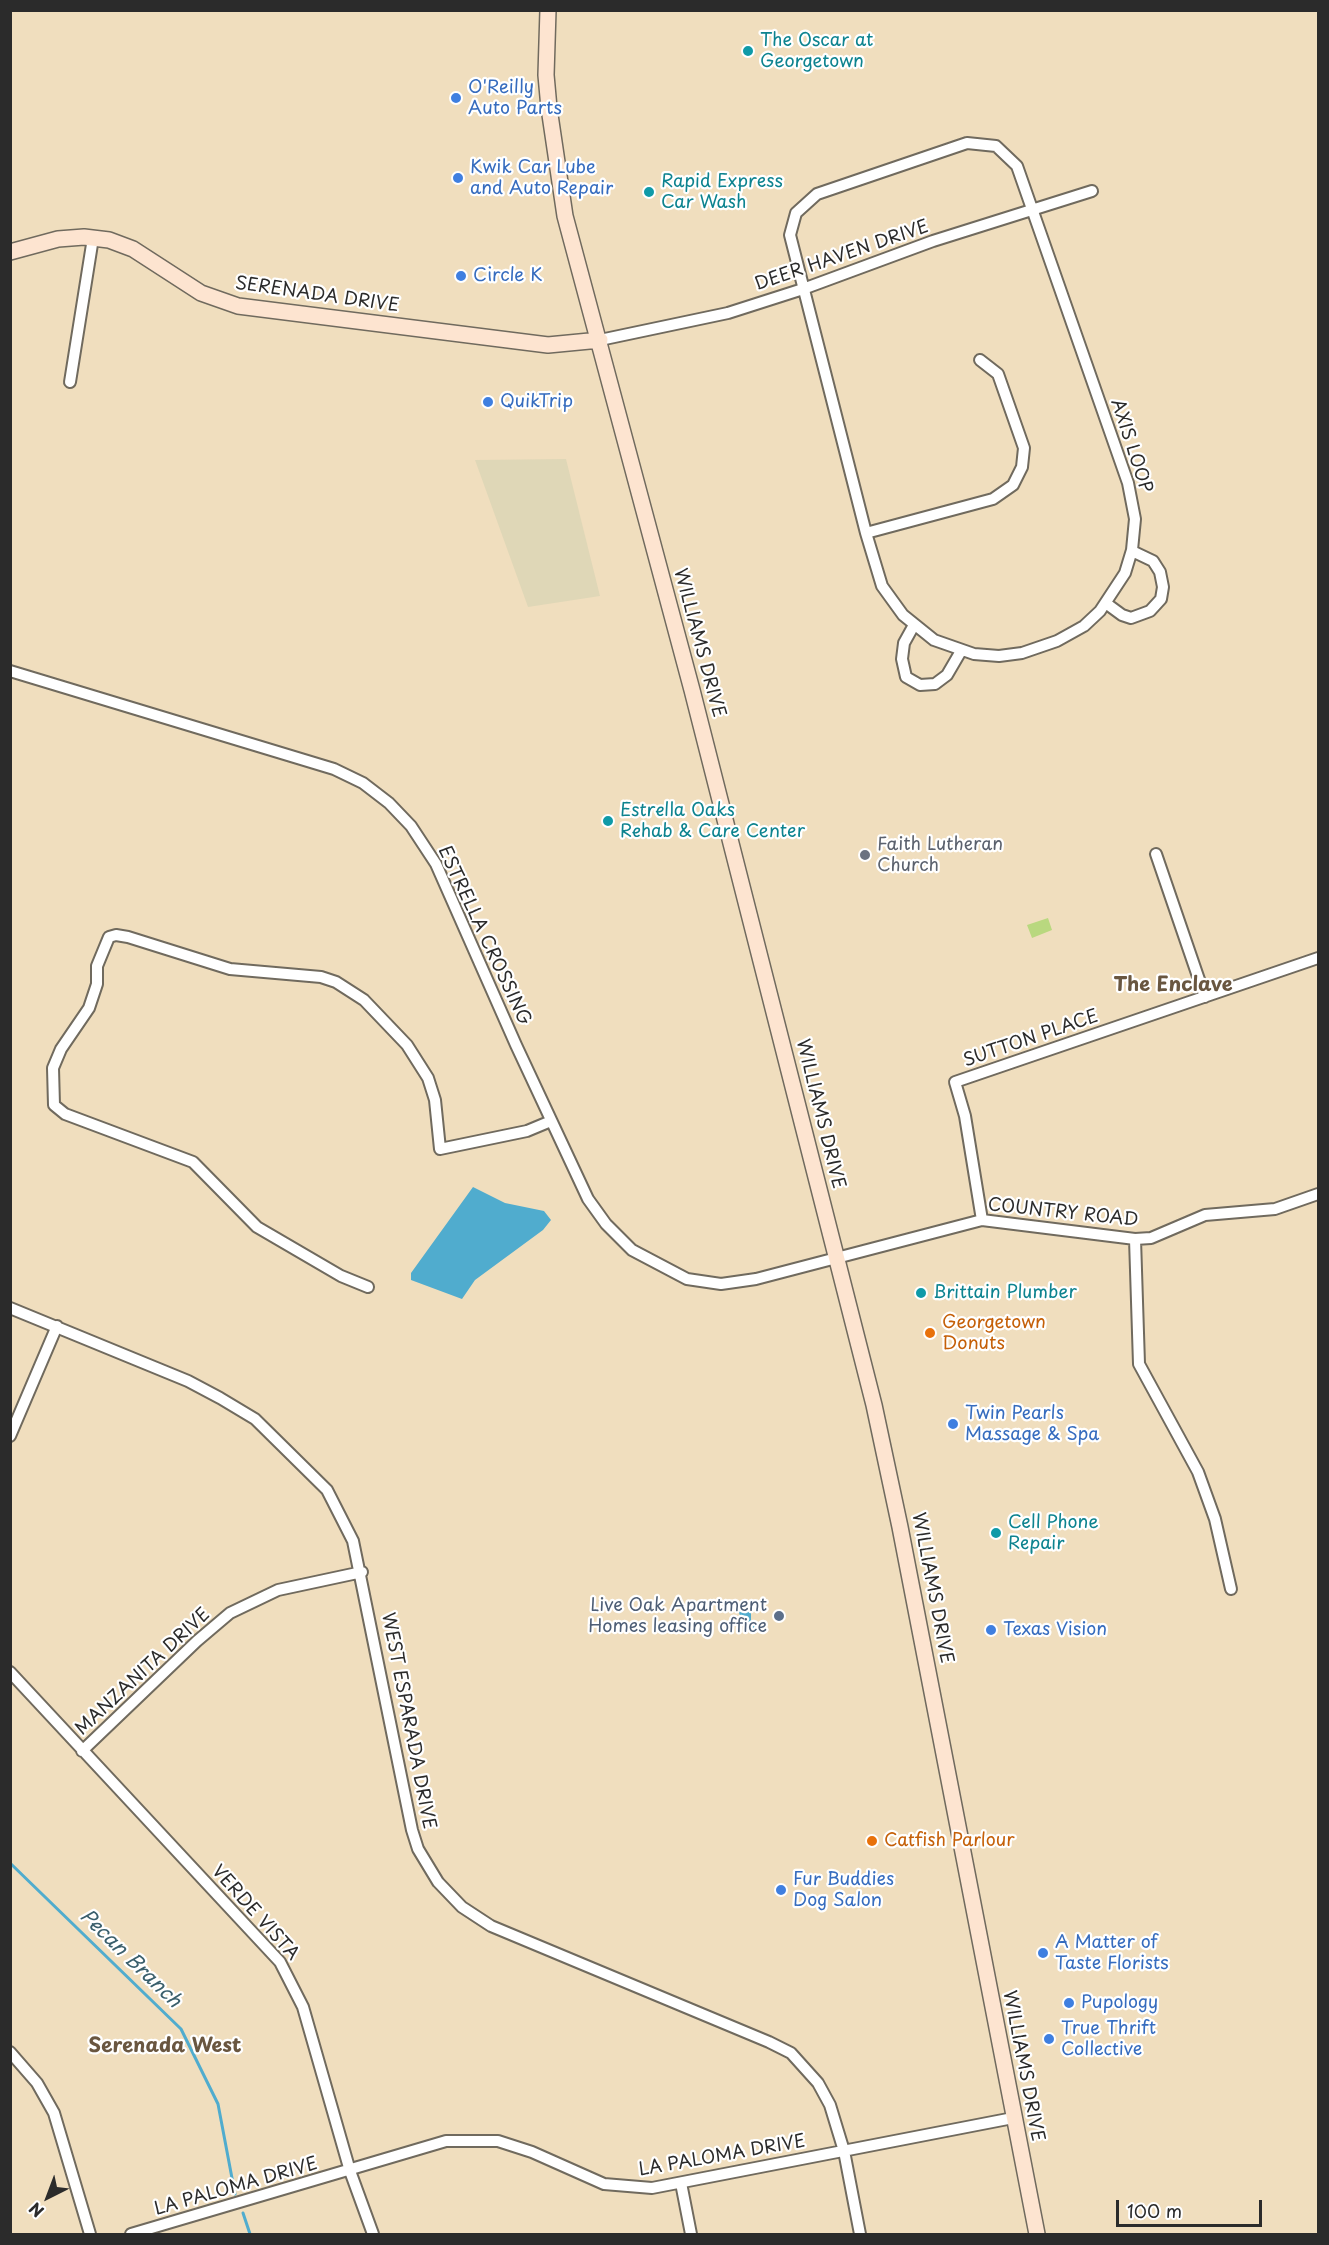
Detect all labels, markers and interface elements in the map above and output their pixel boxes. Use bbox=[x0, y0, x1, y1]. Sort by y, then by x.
place label: The Oscar at Georgetown bbox=[760, 30, 873, 72]
marker: The Oscar at Georgetown bbox=[741, 44, 755, 58]
place label: O'Reilly Auto Parts bbox=[468, 77, 562, 119]
marker: O'Reilly Auto Parts bbox=[449, 91, 463, 105]
place label: Kwik Car Lube and Auto Repair bbox=[470, 157, 613, 200]
marker: Kwik Car Lube and Auto Repair bbox=[451, 171, 465, 185]
place label: Rapid Express Car Wash bbox=[661, 171, 783, 213]
marker: Rapid Express Car Wash bbox=[642, 185, 656, 199]
street label: DEER HAVEN DRIVE bbox=[752, 216, 932, 296]
place label: Circle K bbox=[473, 265, 543, 287]
marker: Circle K bbox=[454, 269, 468, 283]
street label: SERENADA DRIVE bbox=[234, 273, 400, 317]
place label: QuikTrip bbox=[500, 391, 573, 413]
marker: QuikTrip bbox=[481, 395, 495, 409]
street label: AXIS LOOP bbox=[1106, 396, 1156, 496]
street label: WILLIAMS DRIVE bbox=[669, 566, 729, 720]
place label: Estrella Oaks Rehab & Care Center bbox=[620, 800, 805, 842]
marker: Estrella Oaks Rehab & Care Center bbox=[601, 814, 615, 828]
place label: Faith Lutheran Church bbox=[877, 834, 1003, 876]
street label: ESTRELLA CROSSING bbox=[433, 843, 535, 1029]
marker: Faith Lutheran Church bbox=[858, 848, 872, 862]
district label: The Enclave bbox=[1113, 973, 1233, 997]
street label: SUTTON PLACE bbox=[961, 1006, 1101, 1072]
street label: WILLIAMS DRIVE bbox=[791, 1037, 849, 1191]
street label: COUNTRY ROAD bbox=[987, 1194, 1139, 1232]
place label: Brittain Plumber bbox=[933, 1282, 1077, 1304]
marker: Brittain Plumber bbox=[914, 1286, 928, 1300]
place label: Georgetown Donuts bbox=[942, 1312, 1046, 1354]
marker: Georgetown Donuts bbox=[923, 1326, 937, 1340]
place label: Twin Pearls Massage & Spa bbox=[965, 1403, 1099, 1446]
marker: Twin Pearls Massage & Spa bbox=[946, 1417, 960, 1431]
street label: WILLIAMS DRIVE bbox=[907, 1511, 957, 1665]
place label: Cell Phone Repair bbox=[1008, 1512, 1099, 1555]
marker: Cell Phone Repair bbox=[989, 1526, 1003, 1540]
place label: Live Oak Apartment Homes leasing office bbox=[588, 1595, 767, 1638]
street label: MANZANITA DRIVE bbox=[71, 1604, 215, 1740]
marker: Live Oak Apartment Homes leasing office bbox=[772, 1609, 786, 1623]
street label: WEST ESPARADA DRIVE bbox=[376, 1611, 440, 1831]
place label: Texas Vision bbox=[1003, 1619, 1107, 1641]
marker: Texas Vision bbox=[984, 1623, 998, 1637]
place label: Catfish Parlour bbox=[884, 1830, 1015, 1852]
marker: Catfish Parlour bbox=[865, 1834, 879, 1848]
street label: VERDE VISTA bbox=[207, 1861, 303, 1965]
place label: Fur Buddies Dog Salon bbox=[793, 1869, 894, 1912]
marker: Fur Buddies Dog Salon bbox=[774, 1883, 788, 1897]
water label: Pecan Branch bbox=[74, 1905, 186, 2013]
place label: A Matter of Taste Florists bbox=[1055, 1932, 1169, 1974]
marker: A Matter of Taste Florists bbox=[1036, 1946, 1050, 1960]
street label: WILLIAMS DRIVE bbox=[998, 1989, 1048, 2143]
place label: Pupology bbox=[1081, 1992, 1158, 2014]
marker: Pupology bbox=[1062, 1996, 1076, 2010]
place label: True Thrift Collective bbox=[1061, 2018, 1156, 2060]
marker: True Thrift Collective bbox=[1042, 2032, 1056, 2046]
district label: Serenada West bbox=[89, 2034, 241, 2058]
street label: LA PALOMA DRIVE bbox=[637, 2131, 807, 2181]
street label: LA PALOMA DRIVE bbox=[152, 2153, 320, 2221]
north arrow bbox=[18, 2167, 78, 2227]
scale bar bbox=[1119, 2188, 1264, 2226]
text: N bbox=[23, 2197, 49, 2224]
text: 100 m bbox=[1127, 2197, 1182, 2224]

